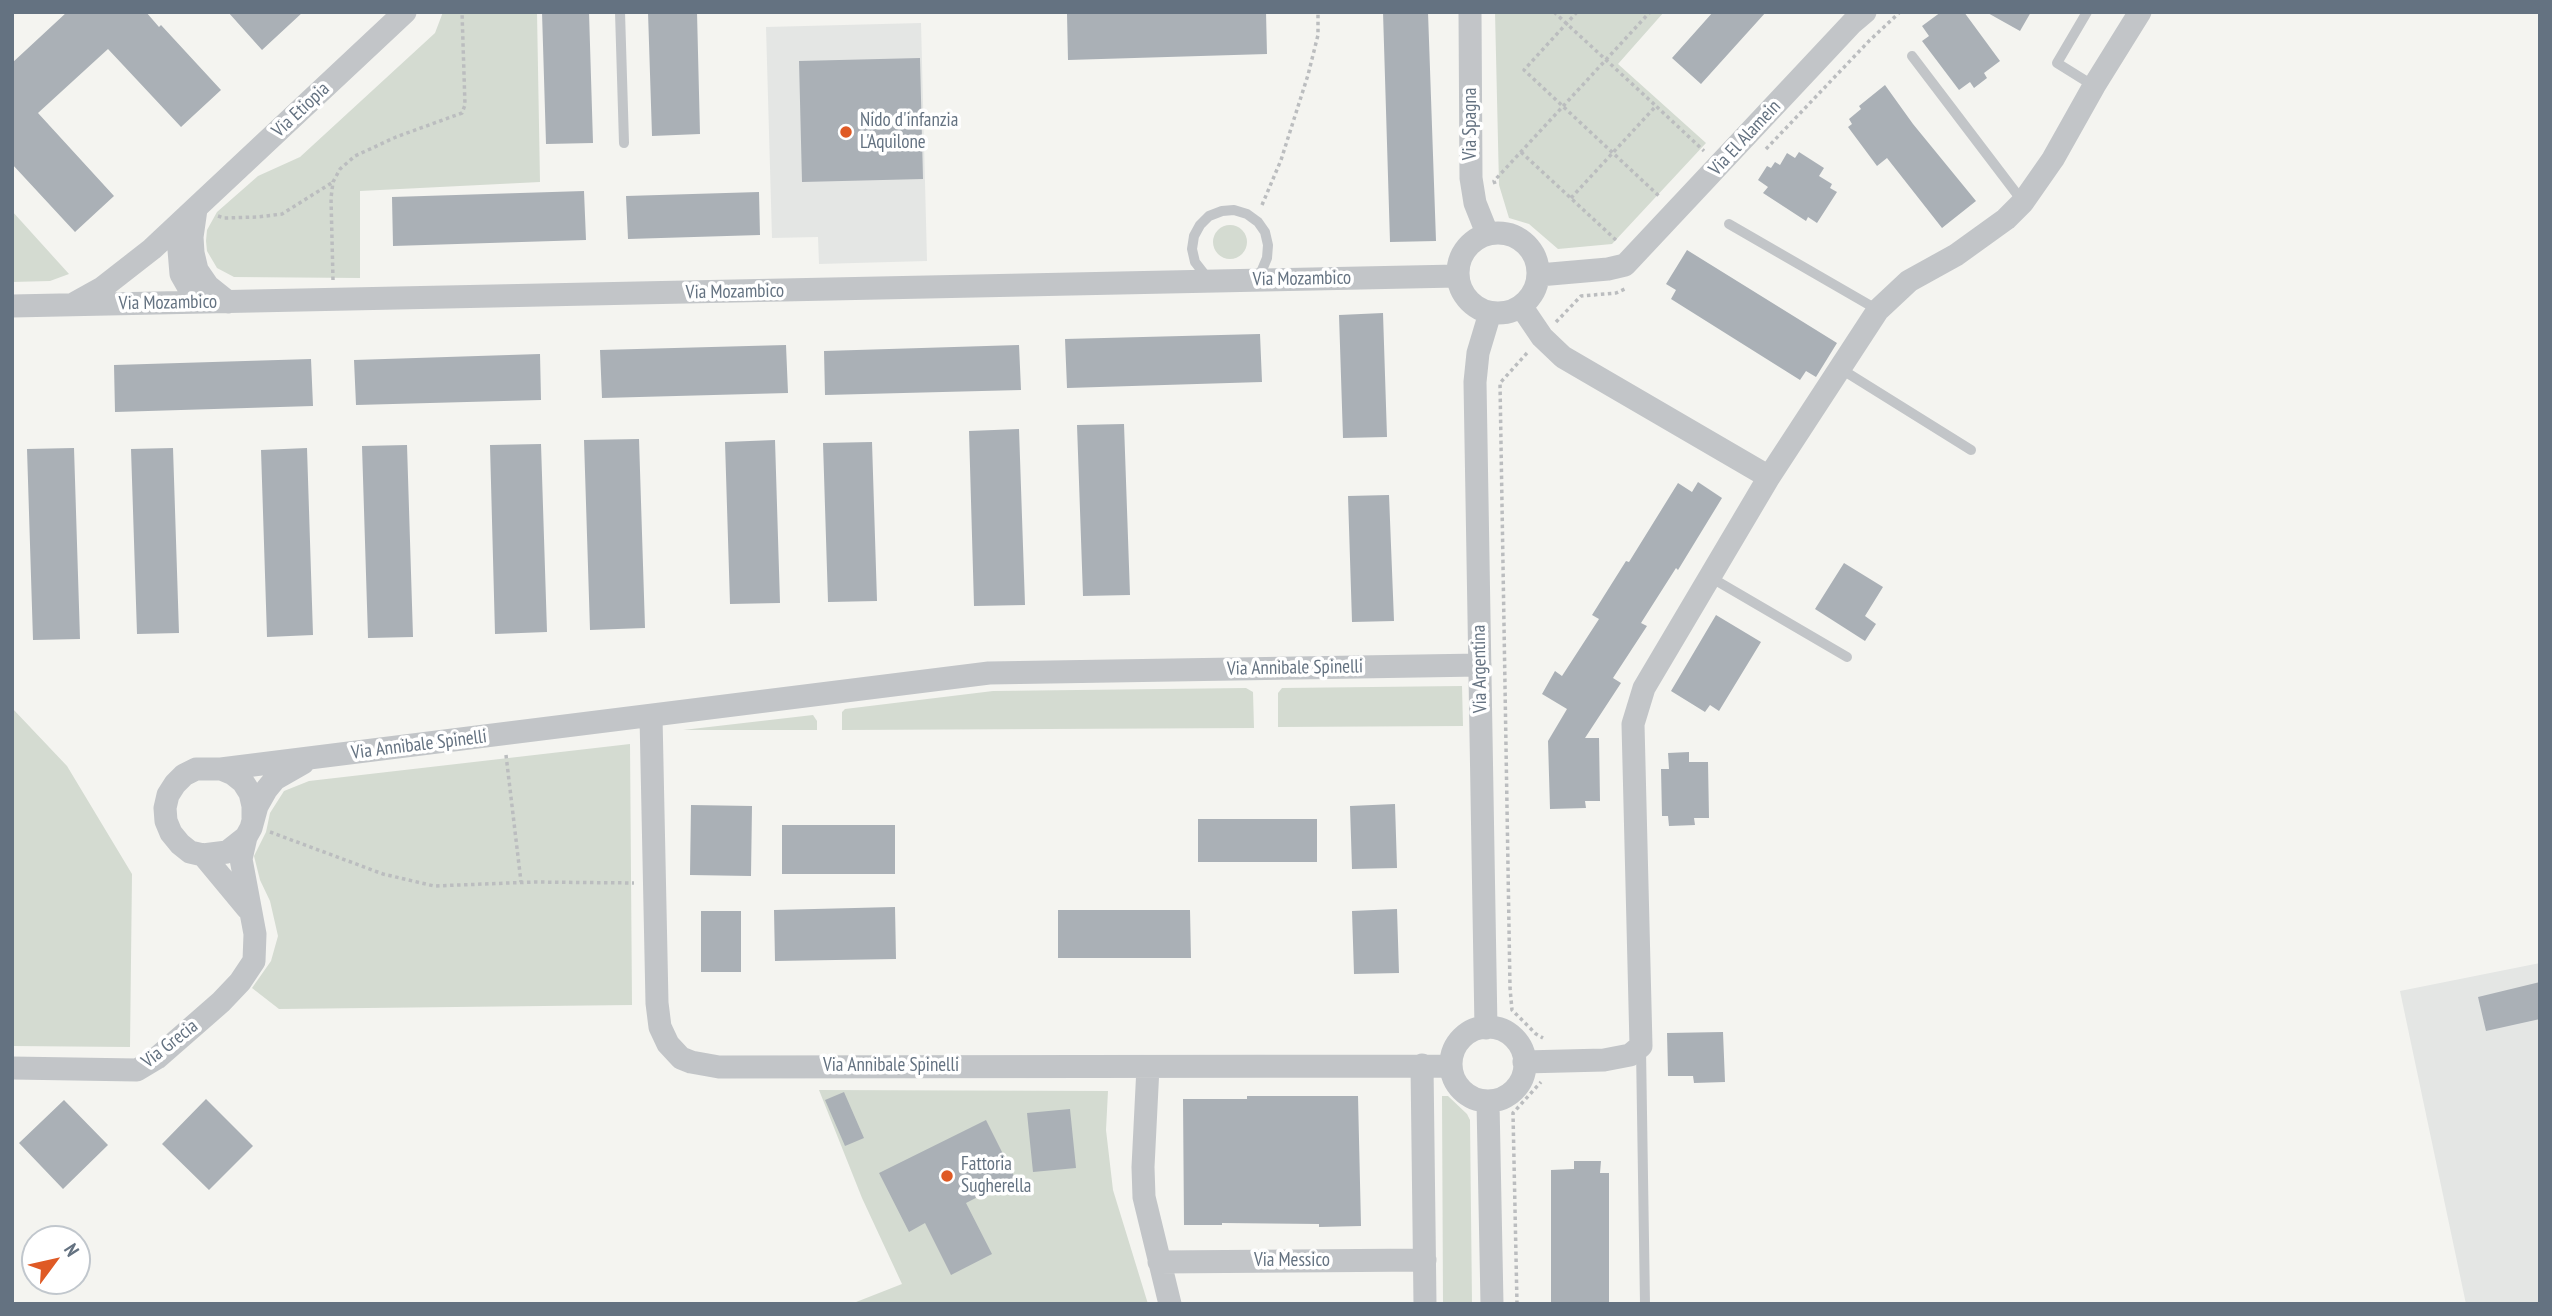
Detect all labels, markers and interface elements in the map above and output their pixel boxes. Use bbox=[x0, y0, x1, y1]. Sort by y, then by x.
street label: Via Etiopia bbox=[268, 78, 334, 142]
street label: Via Spagna bbox=[1460, 88, 1482, 160]
street label: Via El Alamein bbox=[1704, 96, 1786, 180]
place label: Nido d'infanzia L'Aquilone bbox=[860, 110, 958, 154]
marker: Nido d'infanzia L'Aquilone bbox=[838, 124, 854, 140]
street label: Via Mozambico bbox=[1253, 267, 1351, 291]
street label: Via Mozambico bbox=[686, 280, 784, 304]
street label: Via Mozambico bbox=[119, 291, 217, 315]
street label: Via Argentina bbox=[1468, 625, 1492, 713]
street label: Via Annibale Spinelli bbox=[1227, 655, 1363, 681]
street label: Via Annibale Spinelli bbox=[350, 725, 488, 765]
street label: Via Grecia bbox=[137, 1015, 203, 1073]
street label: Via Annibale Spinelli bbox=[823, 1055, 959, 1077]
place label: Fattoria Sugherella bbox=[961, 1154, 1031, 1198]
marker: Fattoria Sugherella bbox=[939, 1168, 955, 1184]
north arrow bbox=[21, 1225, 91, 1295]
text: N bbox=[59, 1239, 85, 1260]
street label: Via Messico bbox=[1254, 1250, 1330, 1272]

